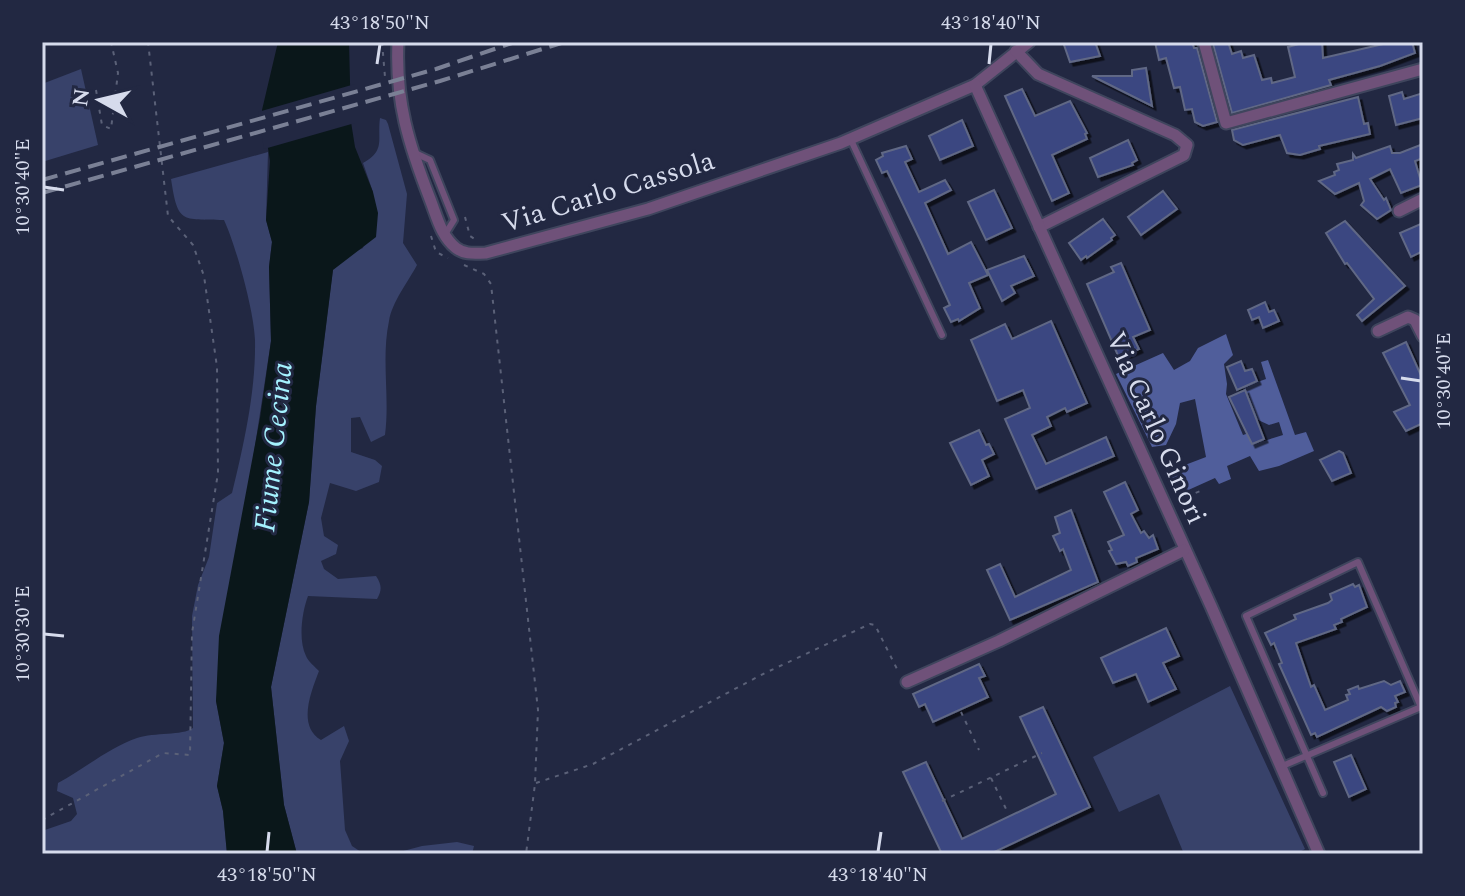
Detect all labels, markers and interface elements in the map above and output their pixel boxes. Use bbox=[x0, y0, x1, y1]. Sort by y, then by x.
text: 43°18'50"N bbox=[330, 8, 430, 38]
text: 43°18'40"N bbox=[941, 8, 1041, 38]
north arrow bbox=[60, 60, 140, 140]
text: N bbox=[64, 86, 99, 109]
text: 10°30'40"E bbox=[8, 138, 38, 236]
street label: Via Carlo Cassola bbox=[496, 139, 720, 245]
street label: Via Carlo Ginori bbox=[1094, 325, 1218, 531]
text: 10°30'40"E bbox=[1429, 332, 1459, 430]
water label: Fiume Cecina bbox=[242, 360, 306, 534]
text: 10°30'30"E bbox=[8, 585, 38, 683]
text: 43°18'50"N bbox=[217, 860, 317, 890]
text: 43°18'40"N bbox=[828, 860, 928, 890]

